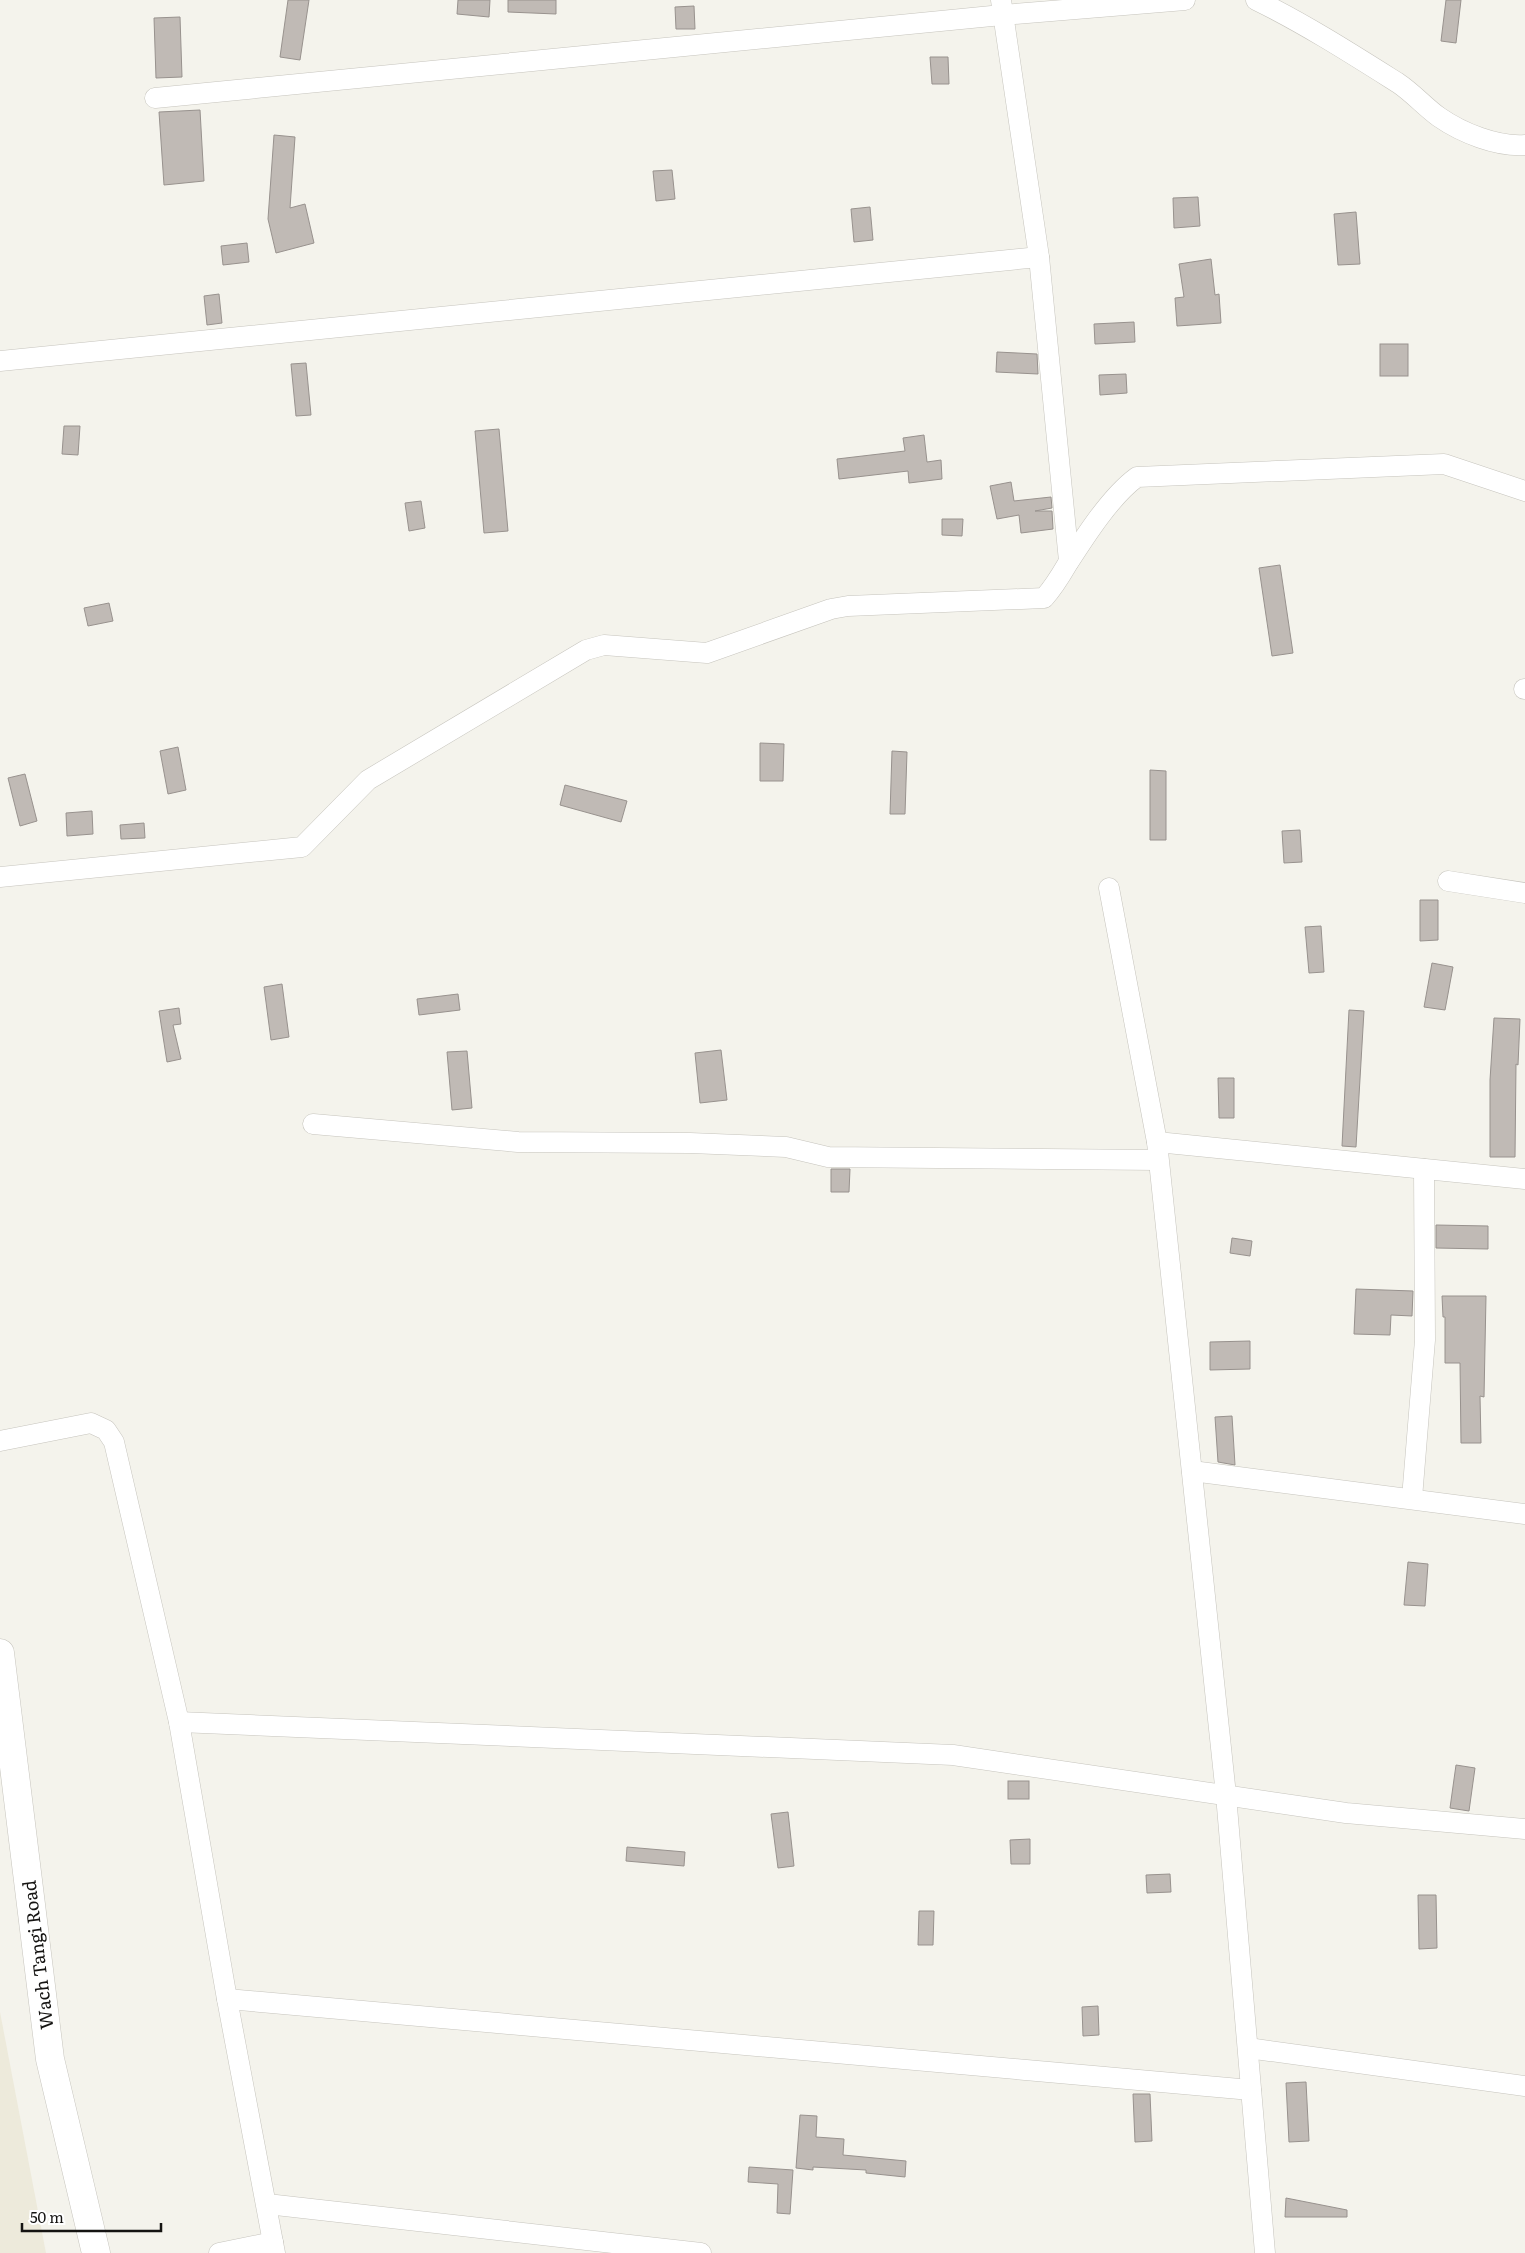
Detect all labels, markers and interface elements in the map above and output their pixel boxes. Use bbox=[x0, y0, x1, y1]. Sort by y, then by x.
street label: Wach Tangi Road bbox=[14, 1879, 60, 2031]
scale bar bbox=[22, 2200, 161, 2232]
text: 50 m bbox=[30, 2205, 64, 2228]

